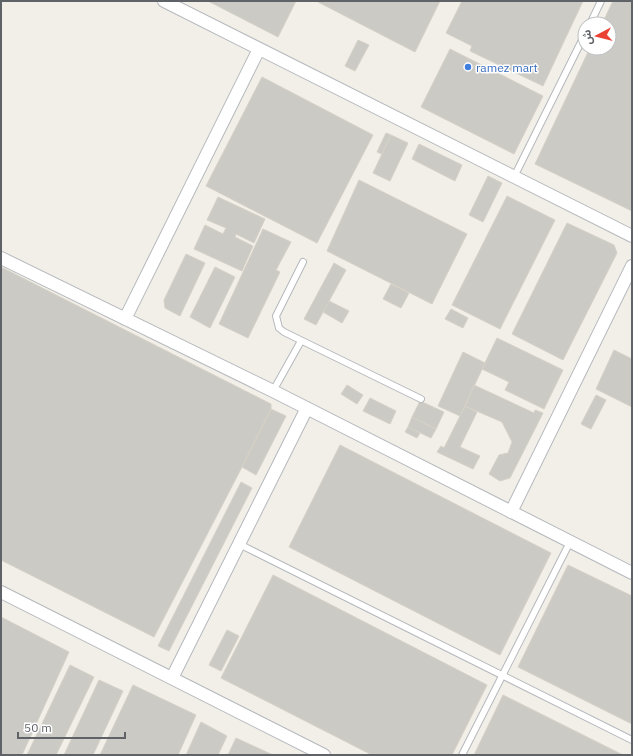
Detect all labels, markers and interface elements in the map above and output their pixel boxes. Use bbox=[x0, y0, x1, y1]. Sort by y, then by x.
north arrow bbox=[577, 16, 617, 56]
text: ش bbox=[579, 29, 595, 46]
place label: ramez mart bbox=[476, 60, 538, 75]
marker: ramez mart bbox=[463, 62, 473, 72]
scale bar bbox=[18, 714, 125, 740]
text: 50 m bbox=[24, 720, 52, 735]

